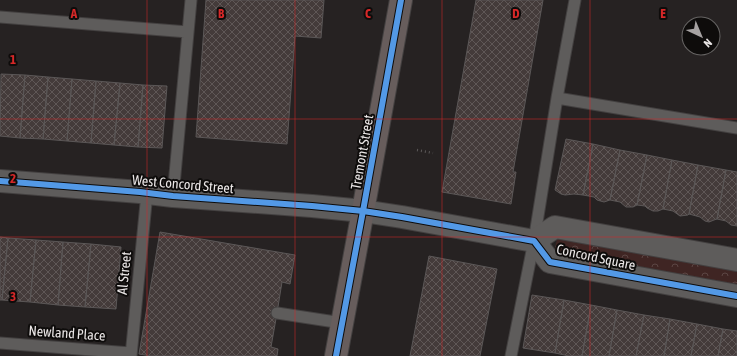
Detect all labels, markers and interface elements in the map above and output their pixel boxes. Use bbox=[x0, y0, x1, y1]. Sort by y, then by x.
text: A bbox=[70, 6, 78, 21]
text: B bbox=[218, 6, 225, 21]
text: C bbox=[365, 6, 371, 21]
text: D bbox=[512, 6, 520, 21]
text: E bbox=[660, 6, 666, 21]
north arrow bbox=[681, 16, 721, 56]
text: N bbox=[701, 37, 714, 50]
text: 1 bbox=[10, 52, 16, 67]
street label: Tremont Street bbox=[348, 113, 376, 191]
text: 2 bbox=[10, 171, 16, 186]
street label: West Concord Street bbox=[132, 172, 234, 196]
street label: Concord Square bbox=[555, 241, 637, 273]
street label: Al Street bbox=[114, 251, 134, 295]
text: 3 bbox=[10, 289, 16, 304]
street label: Newland Place bbox=[28, 322, 106, 344]

